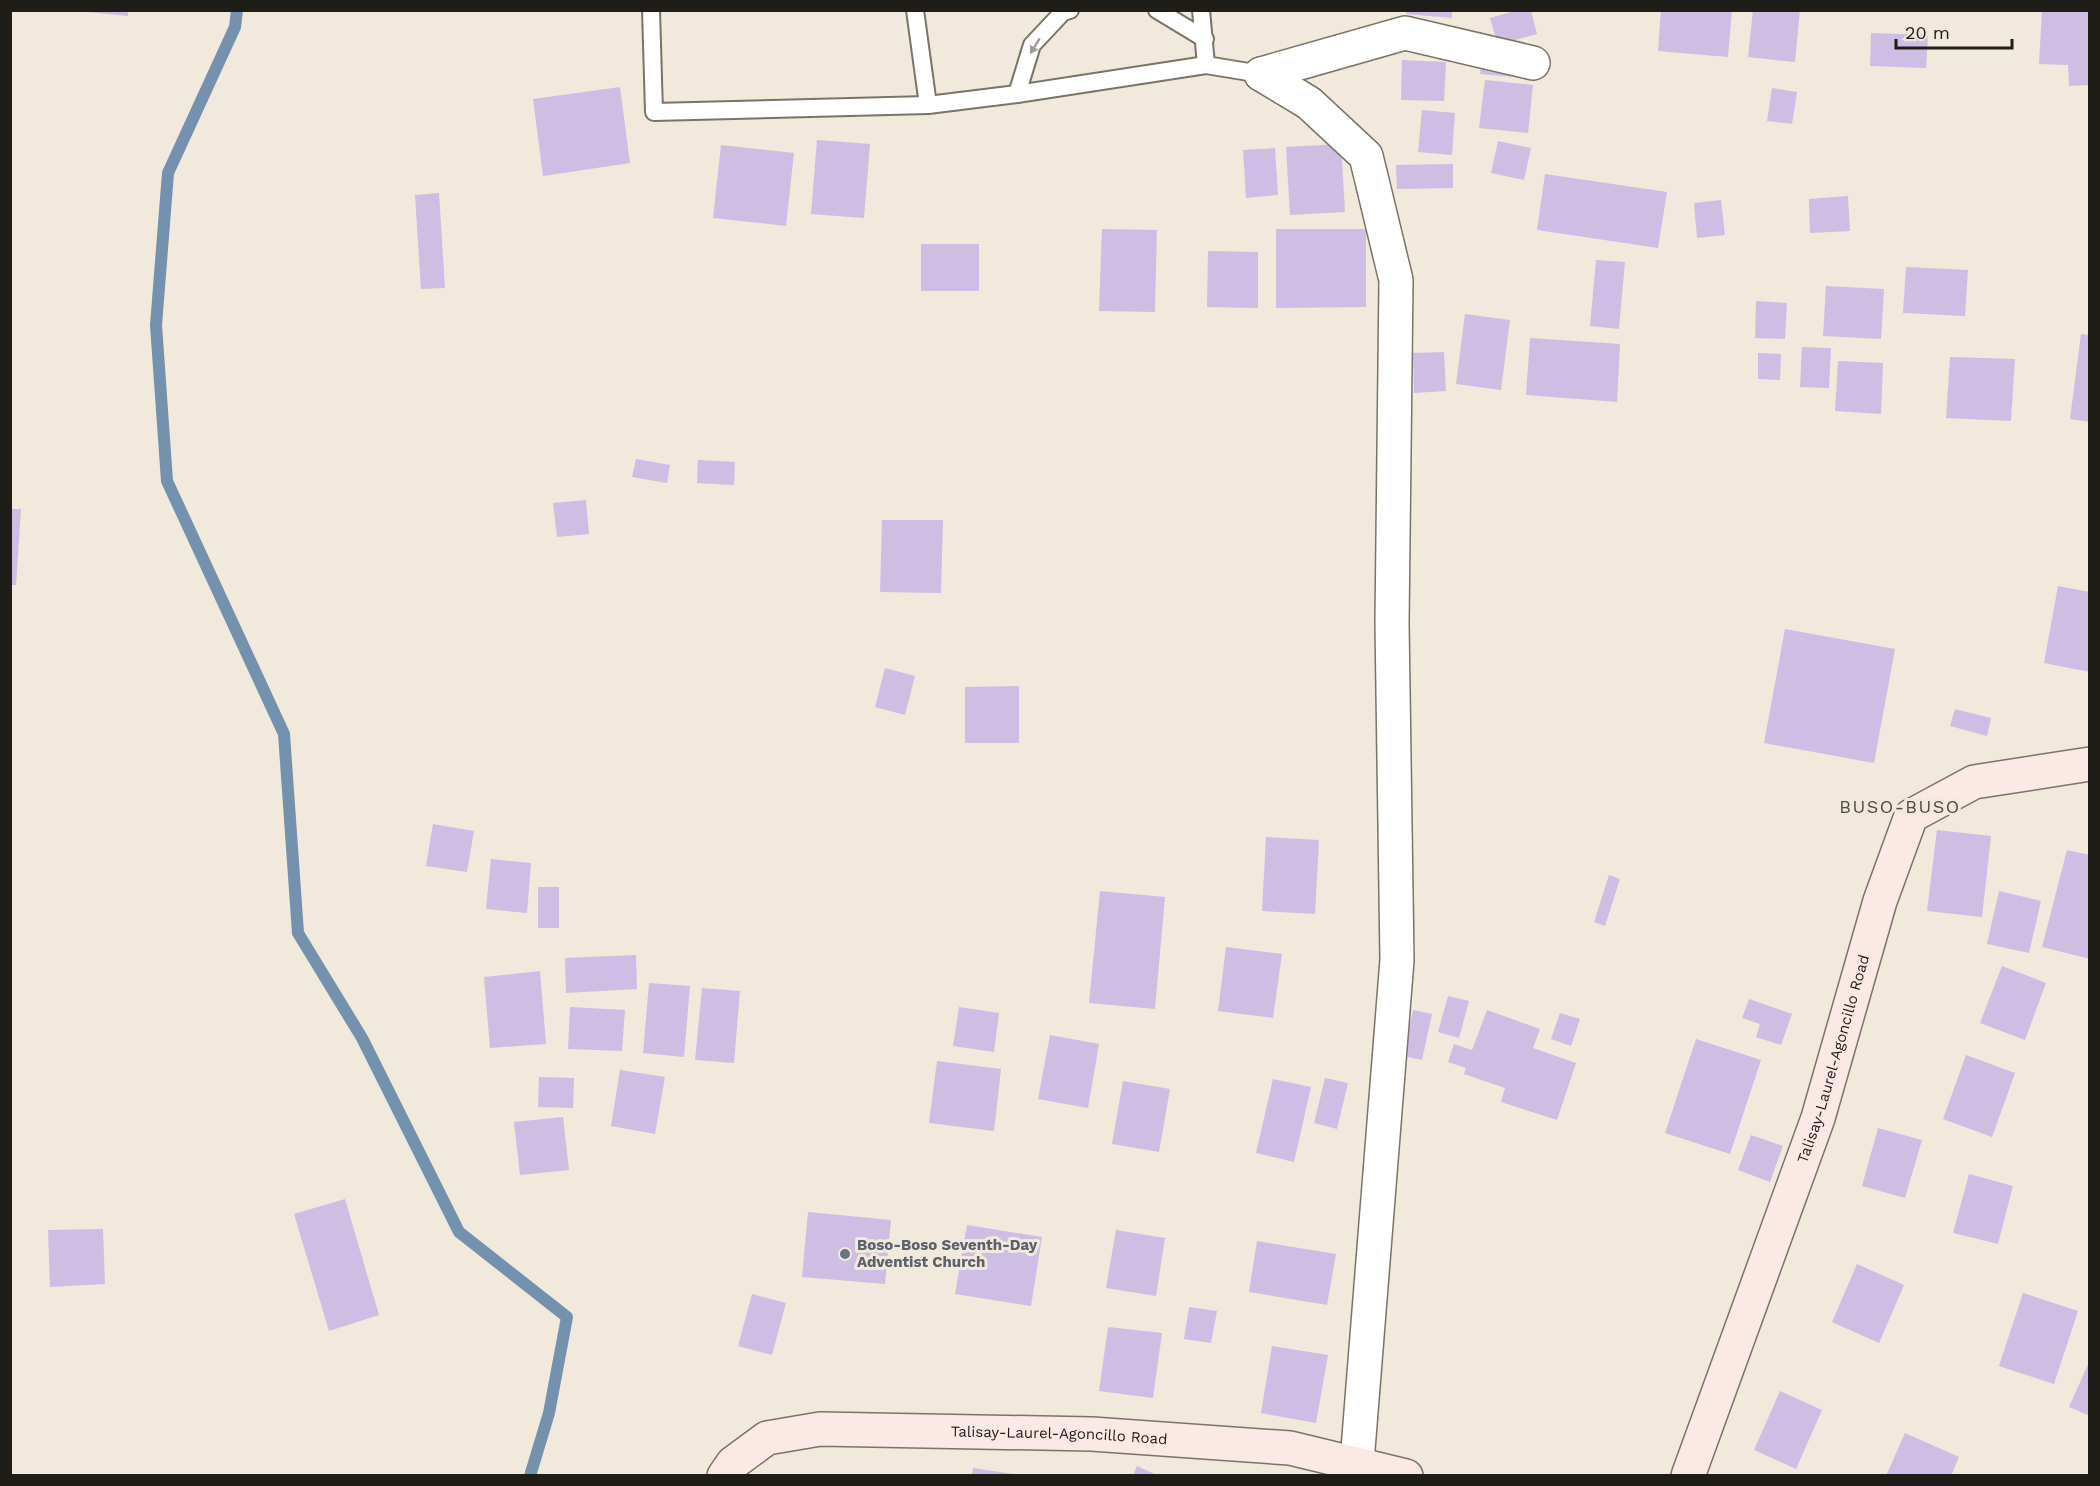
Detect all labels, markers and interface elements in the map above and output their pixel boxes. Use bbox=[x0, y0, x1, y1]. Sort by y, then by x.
scale bar bbox=[1896, 12, 2012, 50]
text: 20 m bbox=[1905, 22, 1950, 43]
one-way arrow bbox=[1029, 38, 1040, 54]
district label: BUSO-BUSO bbox=[1839, 796, 1961, 817]
street label: Talisay-Laurel-Agoncillo Road bbox=[1793, 952, 1873, 1166]
place label: Boso-Boso Seventh-Day Adventist Church bbox=[857, 1236, 1038, 1271]
marker: Boso-Boso Seventh-Day Adventist Church bbox=[838, 1247, 852, 1261]
street label: Talisay-Laurel-Agoncillo Road bbox=[951, 1422, 1168, 1448]

